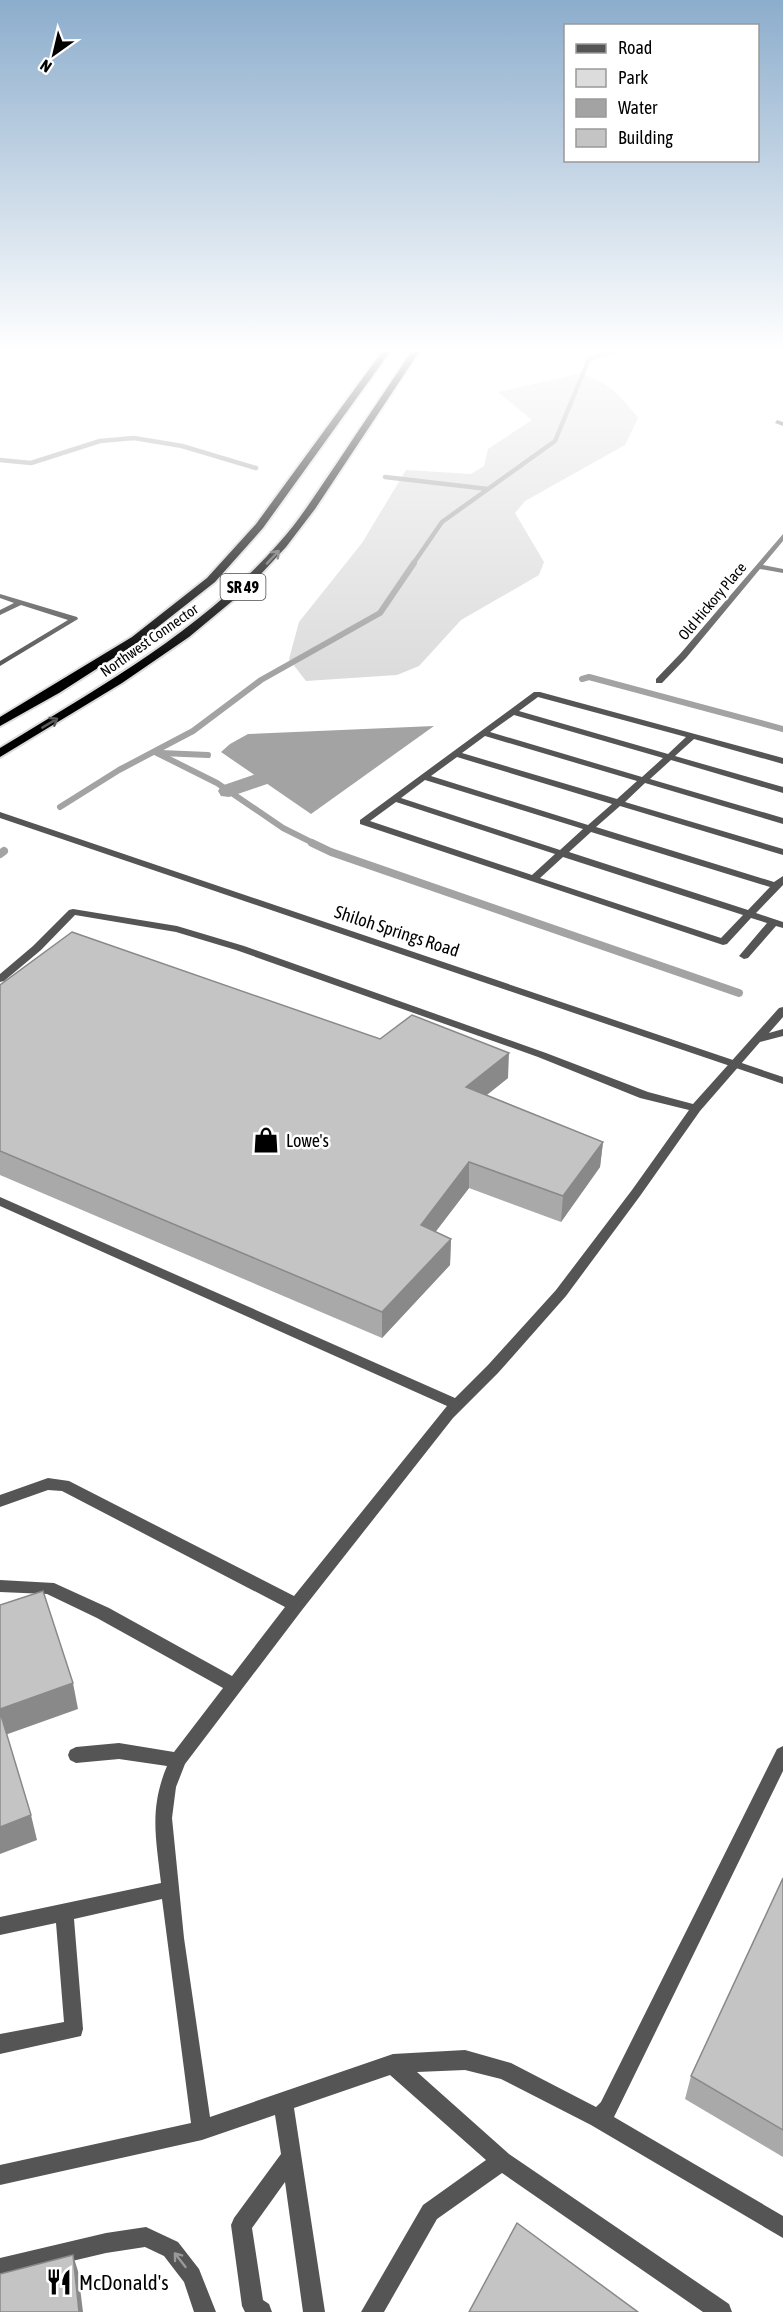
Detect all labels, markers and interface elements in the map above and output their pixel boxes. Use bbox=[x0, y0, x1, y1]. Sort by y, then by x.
north arrow bbox=[24, 24, 84, 84]
legend bbox=[564, 24, 759, 162]
text: Road bbox=[618, 37, 652, 58]
text: N bbox=[37, 56, 55, 77]
text: Park bbox=[618, 67, 648, 88]
text: Water bbox=[618, 97, 658, 118]
text: Building bbox=[618, 127, 673, 148]
one-way arrow bbox=[266, 549, 280, 564]
street label: Old Hickory Place bbox=[675, 559, 750, 643]
road number: SR 49 bbox=[220, 574, 266, 600]
street label: Northwest Connector bbox=[97, 600, 202, 680]
one-way arrow bbox=[41, 716, 58, 728]
street label: Shiloh Springs Road bbox=[332, 901, 462, 961]
shop icon: Lowe's bbox=[251, 1125, 281, 1155]
place label: Lowe's bbox=[286, 1130, 329, 1151]
one-way arrow bbox=[173, 2253, 186, 2269]
restaurant icon: McDonald's bbox=[44, 2267, 74, 2297]
place label: McDonald's bbox=[79, 2270, 169, 2294]

